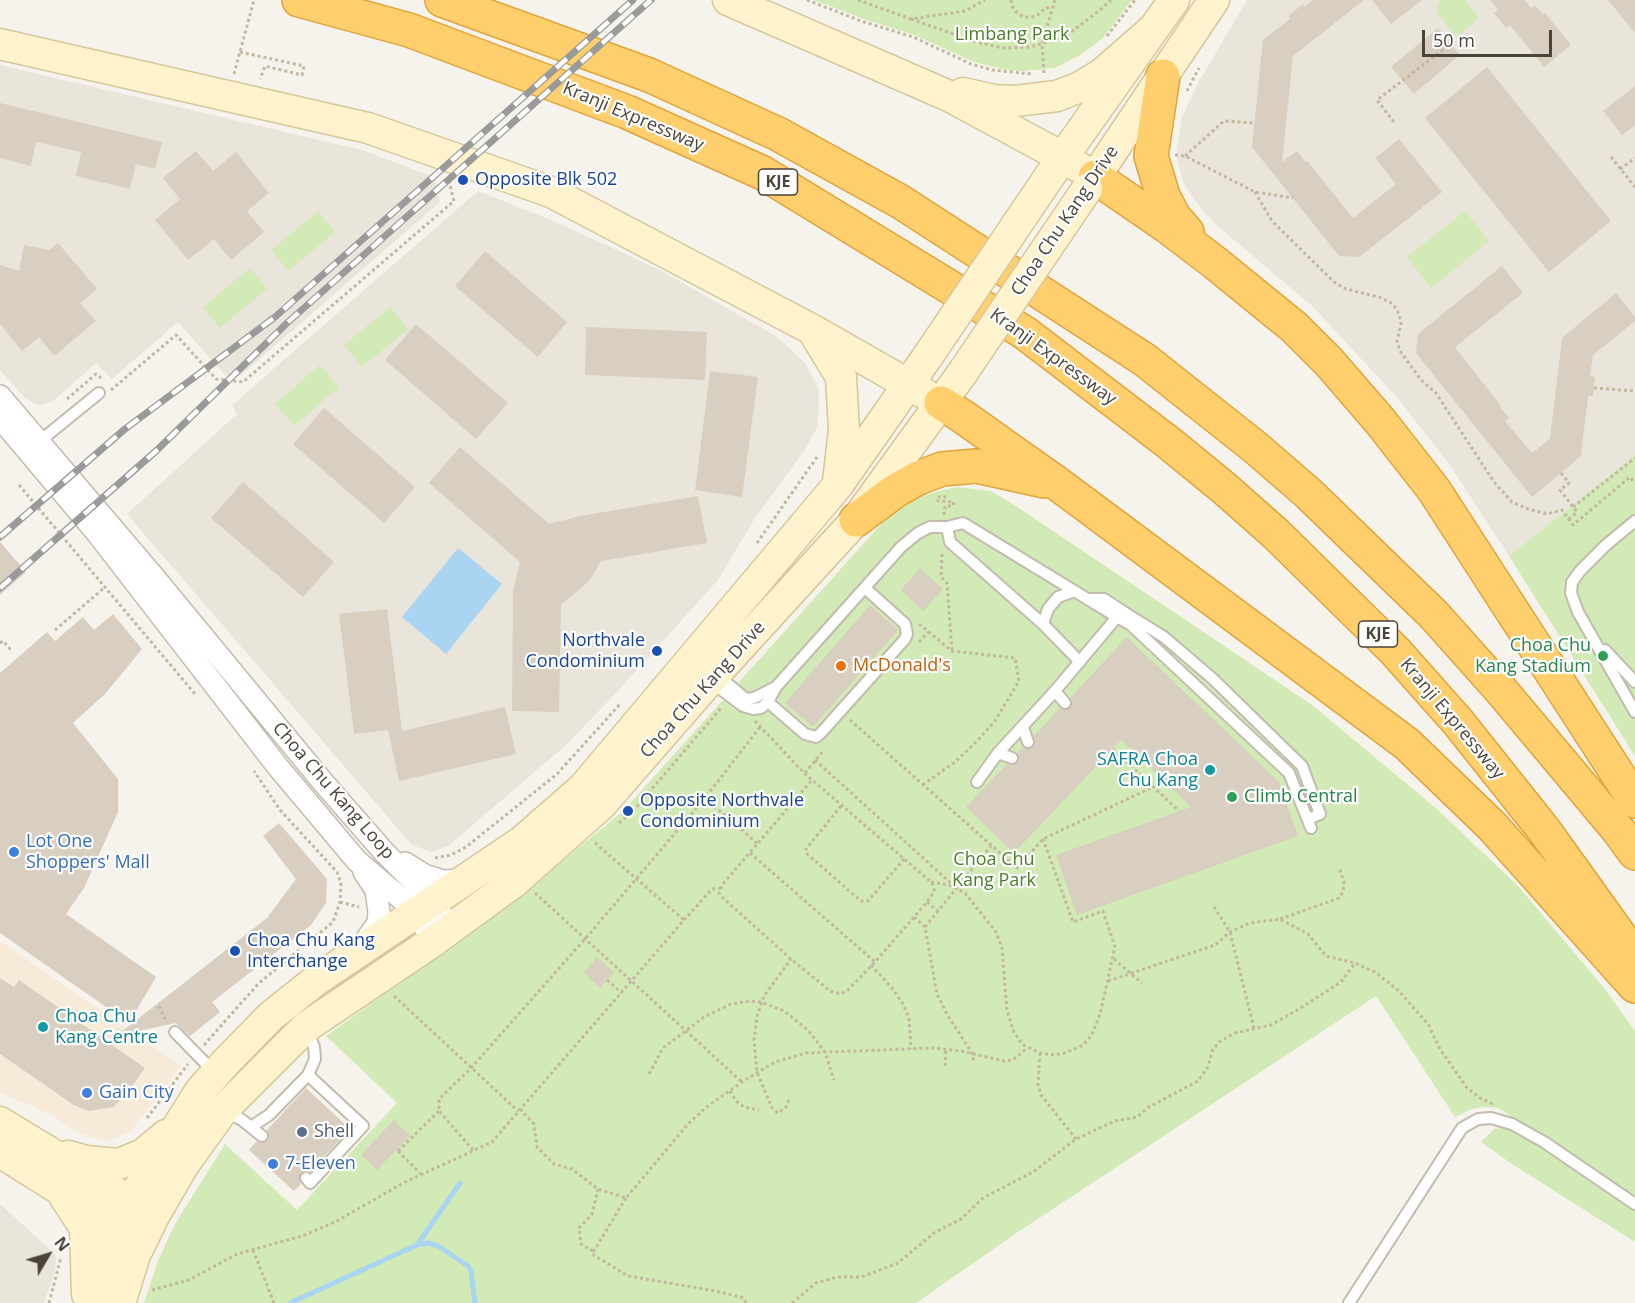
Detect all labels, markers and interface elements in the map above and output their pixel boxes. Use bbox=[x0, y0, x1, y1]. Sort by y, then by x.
scale bar bbox=[1425, 18, 1556, 56]
park label: Limbang Park bbox=[955, 24, 1069, 46]
text: 50 m bbox=[1433, 28, 1475, 52]
street label: Kranji Expressway bbox=[559, 78, 707, 156]
street label: Choa Chu Kang Drive bbox=[1007, 142, 1123, 300]
place label: Opposite Blk 502 bbox=[475, 169, 617, 191]
road number: KJE bbox=[758, 169, 798, 195]
marker: Opposite Blk 502 bbox=[456, 173, 470, 187]
street label: Kranji Expressway bbox=[985, 304, 1121, 410]
street label: Choa Chu Kang Drive bbox=[636, 617, 770, 763]
road number: KJE bbox=[1358, 621, 1398, 647]
place label: Northvale Condominium bbox=[525, 630, 645, 672]
place label: Choa Chu Kang Stadium bbox=[1475, 635, 1591, 678]
marker: Northvale Condominium bbox=[650, 644, 664, 658]
marker: Choa Chu Kang Stadium bbox=[1596, 649, 1610, 663]
street label: Kranji Expressway bbox=[1395, 654, 1509, 784]
place label: McDonald's bbox=[853, 655, 951, 677]
marker: McDonald's bbox=[834, 659, 848, 673]
street label: Choa Chu Kang Loop bbox=[268, 718, 398, 864]
place label: SAFRA Choa Chu Kang bbox=[1097, 749, 1198, 792]
marker: SAFRA Choa Chu Kang bbox=[1203, 763, 1217, 777]
place label: Climb Central bbox=[1244, 786, 1358, 808]
place label: Opposite Northvale Condominium bbox=[640, 790, 804, 832]
marker: Climb Central bbox=[1225, 790, 1239, 804]
marker: Opposite Northvale Condominium bbox=[621, 804, 635, 818]
place label: Lot One Shoppers' Mall bbox=[26, 831, 150, 874]
marker: Lot One Shoppers' Mall bbox=[7, 845, 21, 859]
park label: Choa Chu Kang Park bbox=[952, 849, 1036, 892]
place label: Choa Chu Kang Interchange bbox=[247, 930, 375, 972]
marker: Choa Chu Kang Interchange bbox=[228, 944, 242, 958]
place label: Choa Chu Kang Centre bbox=[55, 1006, 158, 1048]
marker: Choa Chu Kang Centre bbox=[36, 1020, 50, 1034]
place label: Gain City bbox=[99, 1082, 174, 1104]
marker: Gain City bbox=[80, 1086, 94, 1100]
place label: Shell bbox=[314, 1121, 354, 1143]
marker: Shell bbox=[295, 1125, 309, 1139]
place label: 7-Eleven bbox=[285, 1153, 356, 1175]
marker: 7-Eleven bbox=[266, 1157, 280, 1171]
north arrow bbox=[18, 1225, 78, 1285]
text: N bbox=[50, 1232, 75, 1256]

